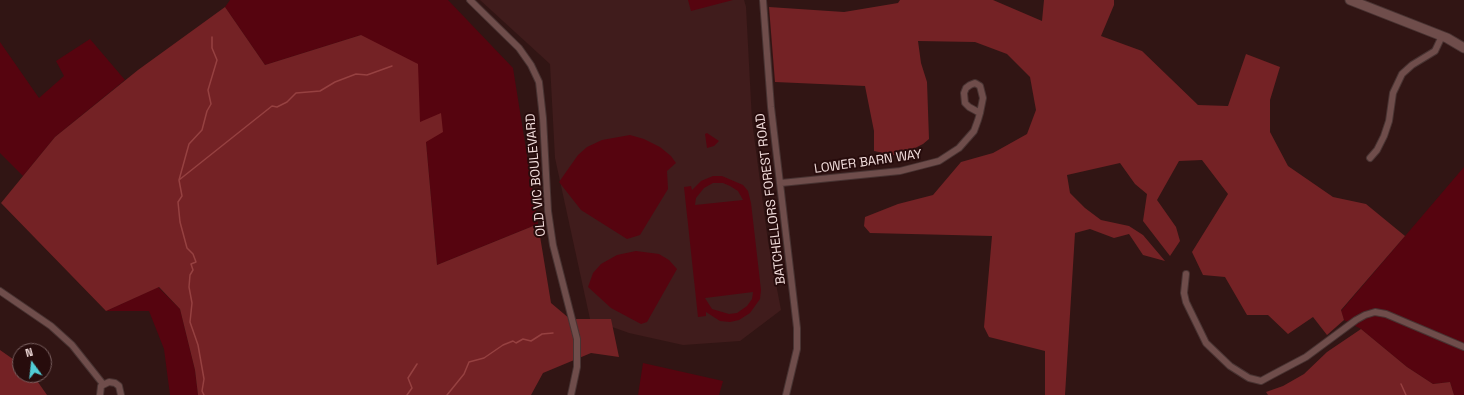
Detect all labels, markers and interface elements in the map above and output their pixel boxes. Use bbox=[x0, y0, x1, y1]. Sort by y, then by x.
street label: BATCHELLORS FOREST ROAD bbox=[753, 112, 789, 286]
street label: OLD VIC BOULEVARD bbox=[523, 113, 549, 237]
street label: LOWER BARN WAY bbox=[813, 147, 923, 177]
north arrow bbox=[12, 343, 52, 383]
text: N bbox=[24, 345, 35, 360]

